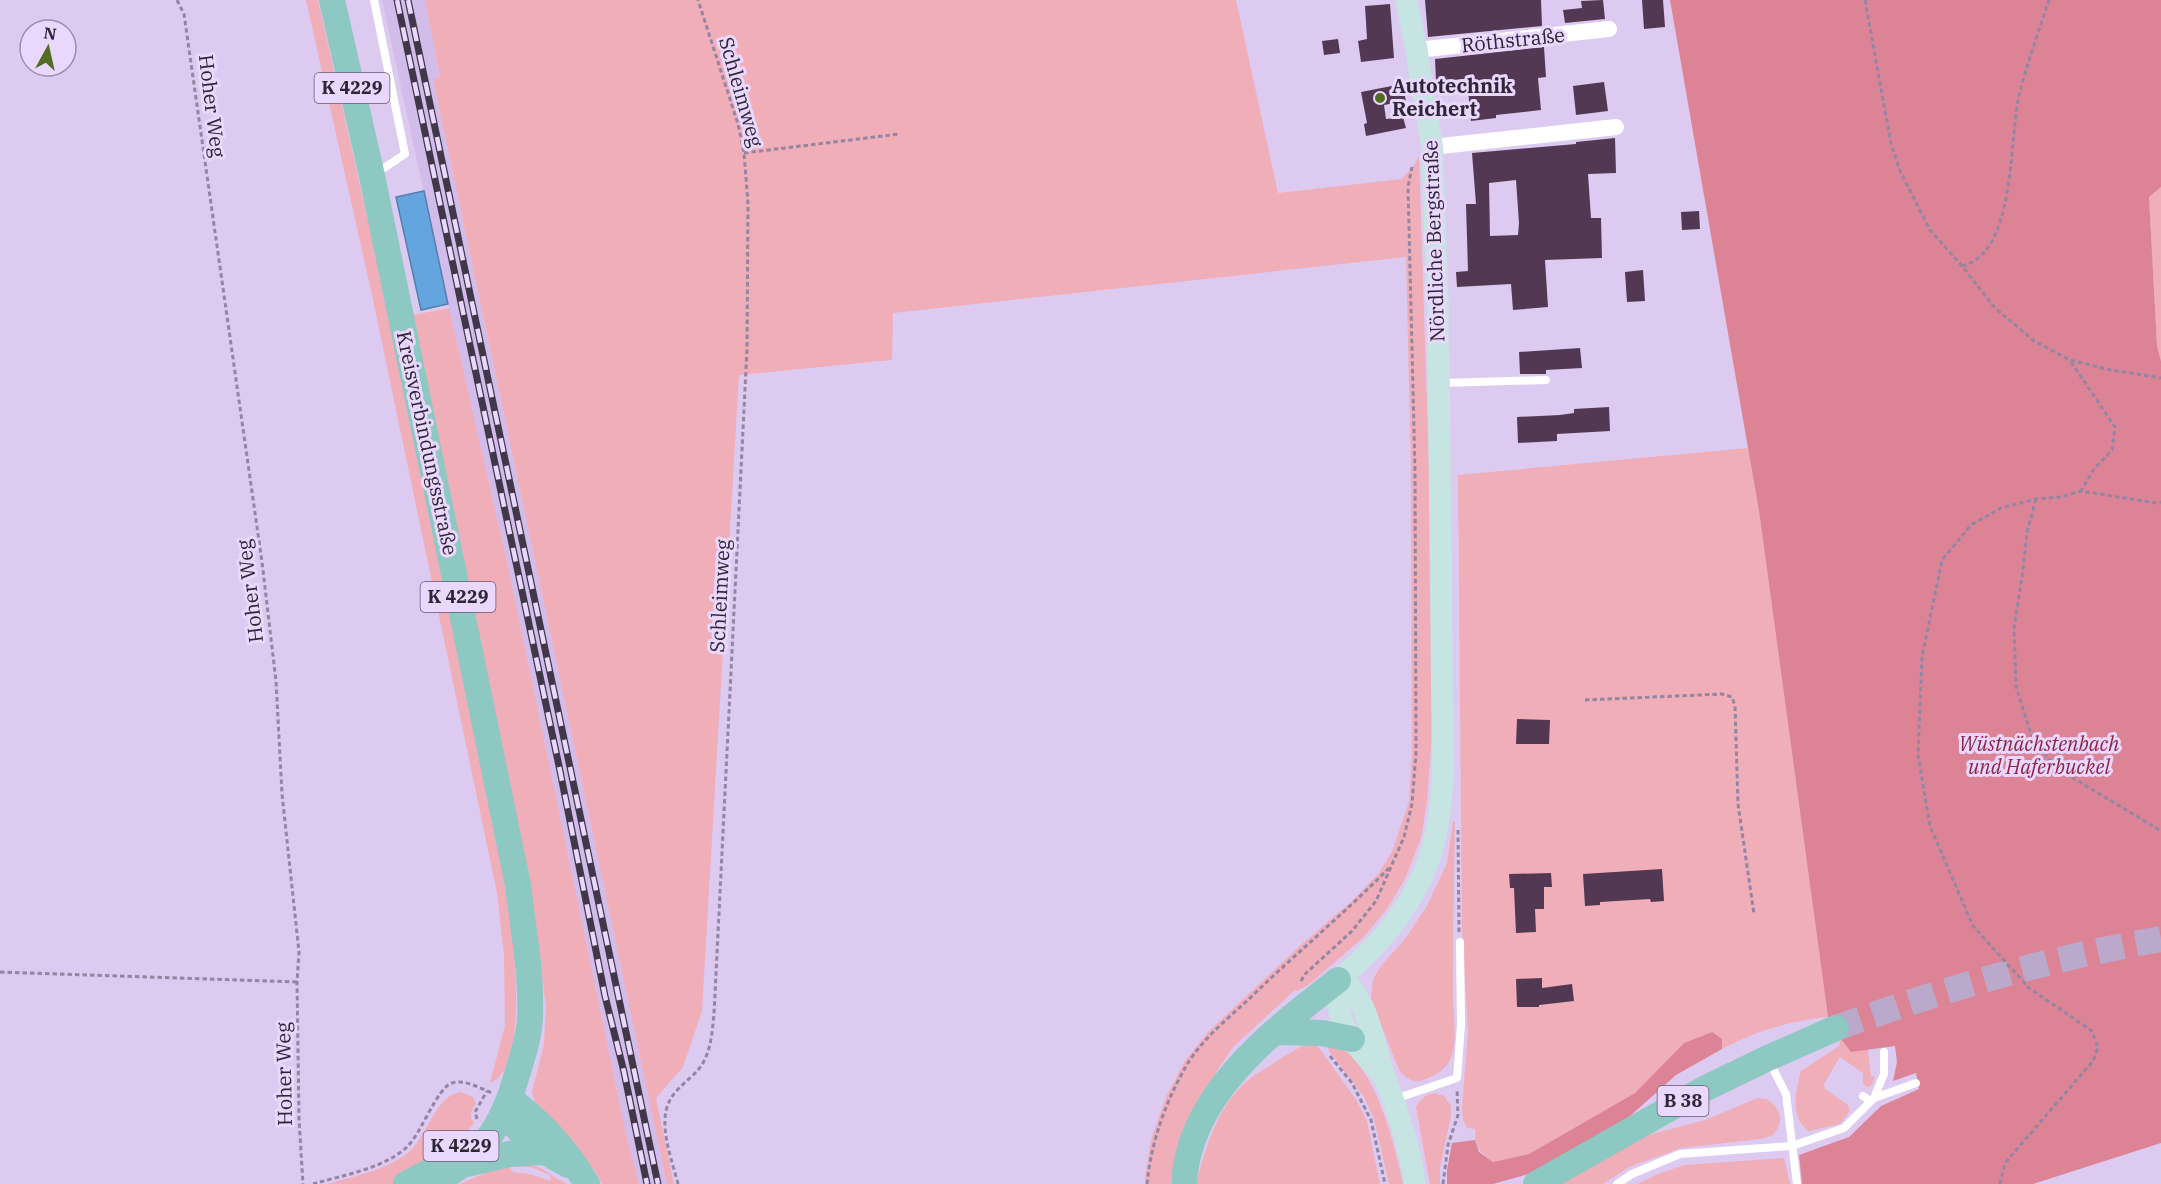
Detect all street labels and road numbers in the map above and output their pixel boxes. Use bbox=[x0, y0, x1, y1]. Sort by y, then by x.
street label: Röthstraße bbox=[1460, 21, 1566, 58]
street label: Schleimweg bbox=[713, 34, 770, 150]
street label: Hoher Weg bbox=[193, 53, 232, 159]
road number: K 4229 bbox=[314, 73, 389, 103]
street label: Nördliche Bergstraße bbox=[1416, 140, 1451, 342]
street label: Kreisverbindungsstraße bbox=[391, 328, 464, 557]
street label: Hoher Weg bbox=[230, 538, 269, 644]
street label: Schleimweg bbox=[703, 539, 736, 653]
road number: K 4229 bbox=[420, 582, 496, 612]
street label: Hoher Weg bbox=[269, 1022, 298, 1126]
road number: B 38 bbox=[1658, 1086, 1708, 1116]
road number: K 4229 bbox=[424, 1131, 498, 1161]

